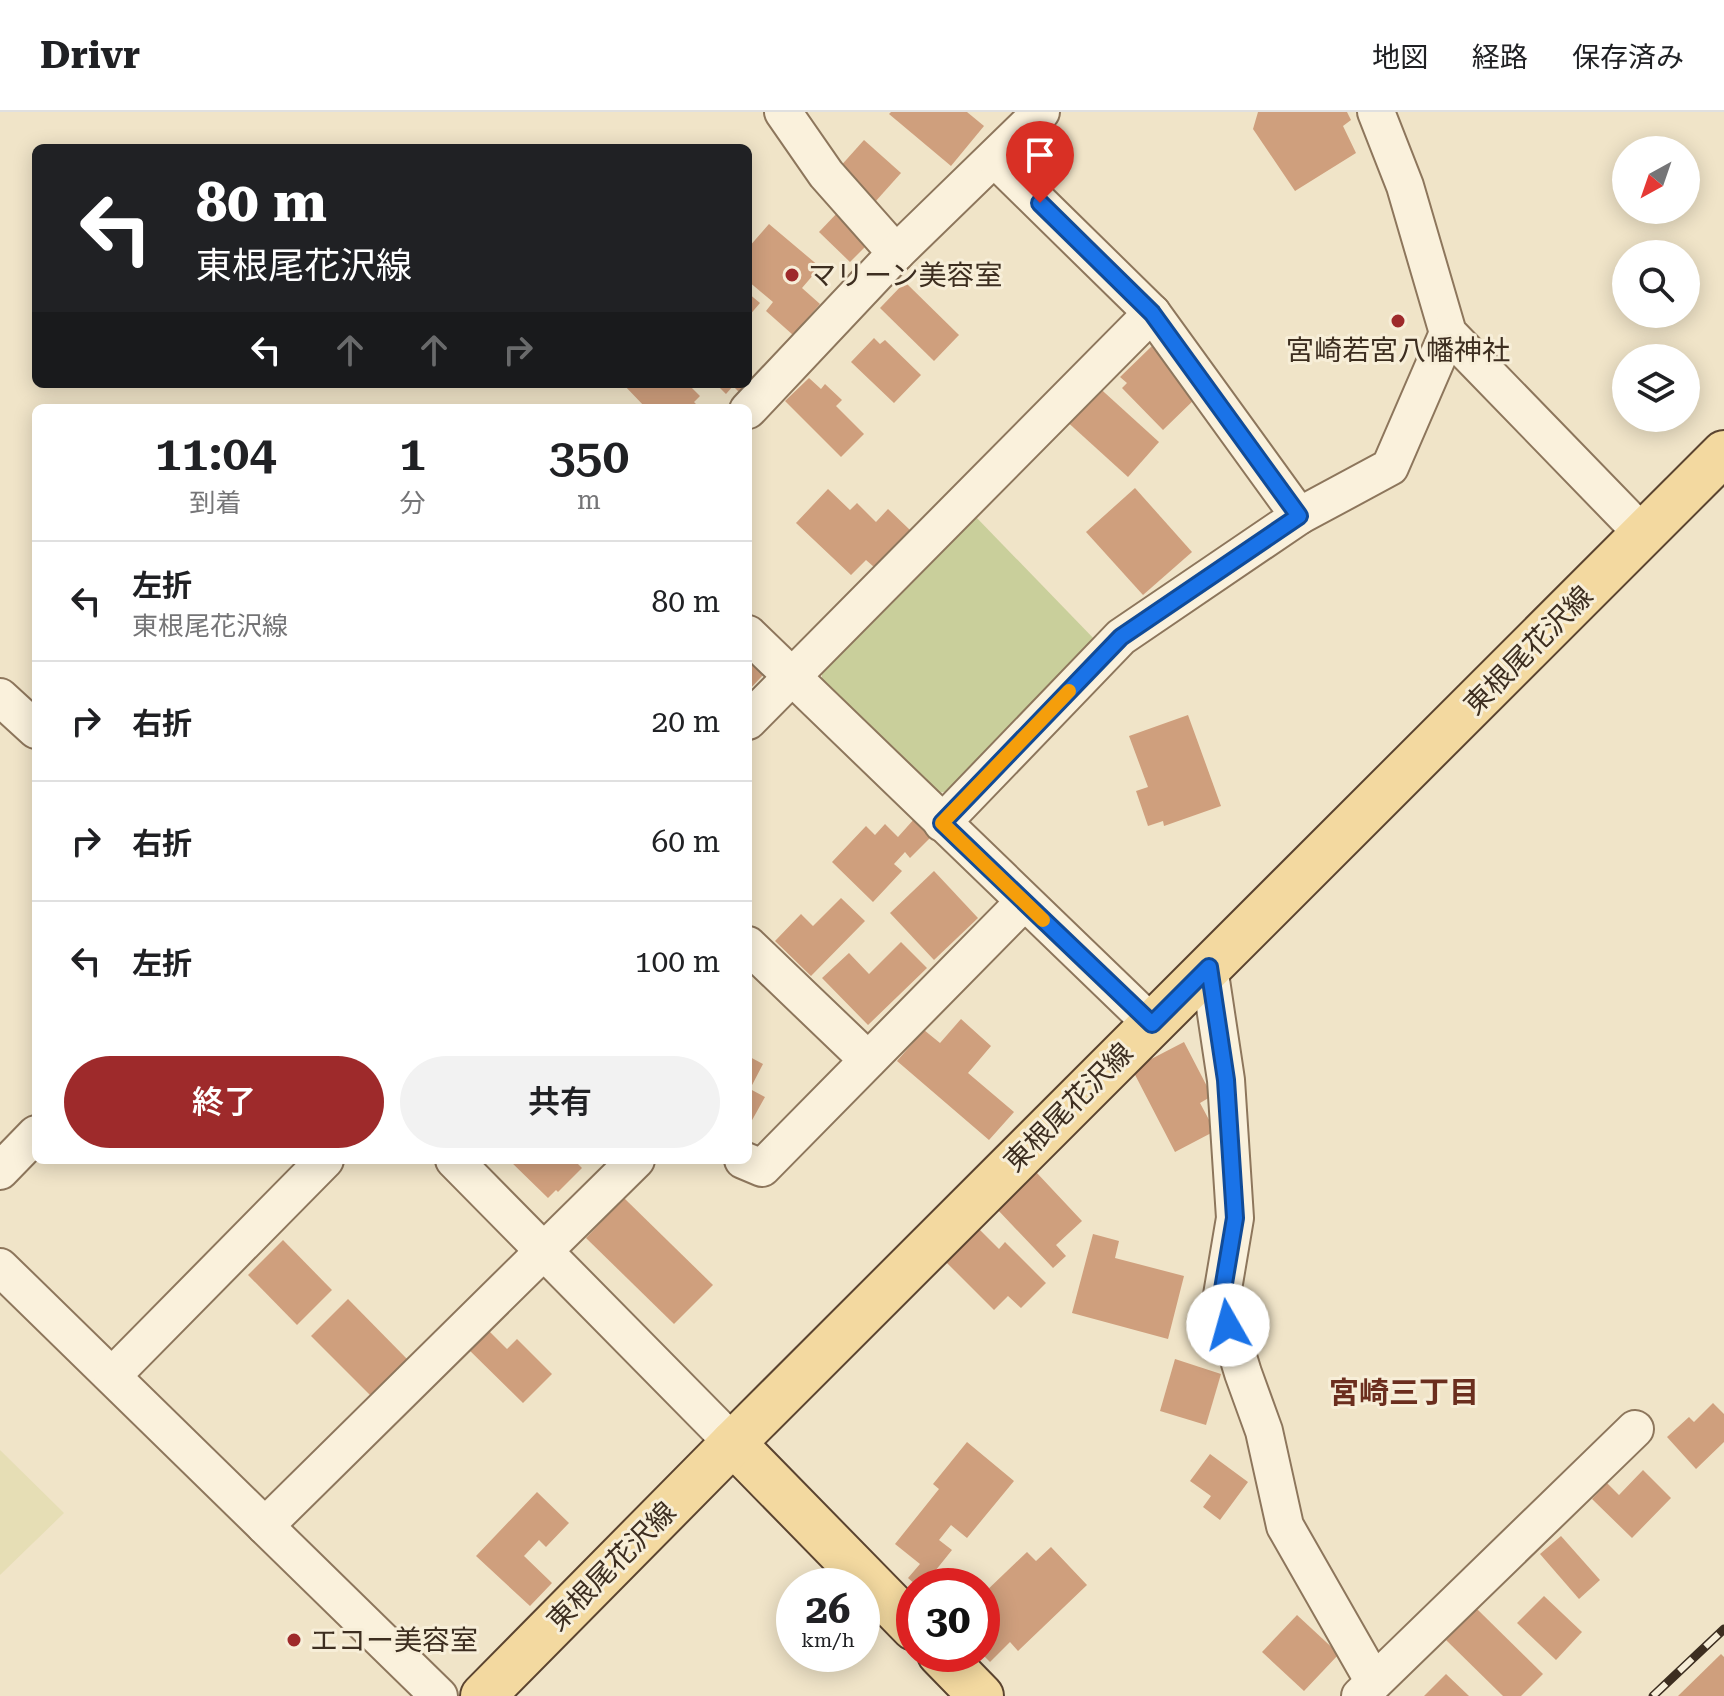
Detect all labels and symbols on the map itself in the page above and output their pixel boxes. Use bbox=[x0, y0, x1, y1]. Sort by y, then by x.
pin bbox=[1006, 121, 1074, 203]
north arrow bbox=[1612, 136, 1700, 224]
place label: マリーン美容室 bbox=[808, 259, 1003, 292]
marker: マリーン美容室 bbox=[783, 266, 801, 284]
marker: 宮崎若宮八幡神社 bbox=[1389, 312, 1407, 330]
place label: 宮崎若宮八幡神社 bbox=[1286, 334, 1510, 367]
street label: 東根尾花沢線 bbox=[1457, 579, 1599, 721]
street label: 東根尾花沢線 bbox=[997, 1036, 1139, 1178]
position arrow bbox=[1186, 1283, 1270, 1367]
district label: 宮崎三丁目 bbox=[1329, 1375, 1479, 1410]
street label: 東根尾花沢線 bbox=[540, 1495, 682, 1637]
speed limit sign: 30 bbox=[896, 1568, 1000, 1672]
place label: エコー美容室 bbox=[310, 1624, 478, 1657]
marker: エコー美容室 bbox=[285, 1631, 303, 1649]

